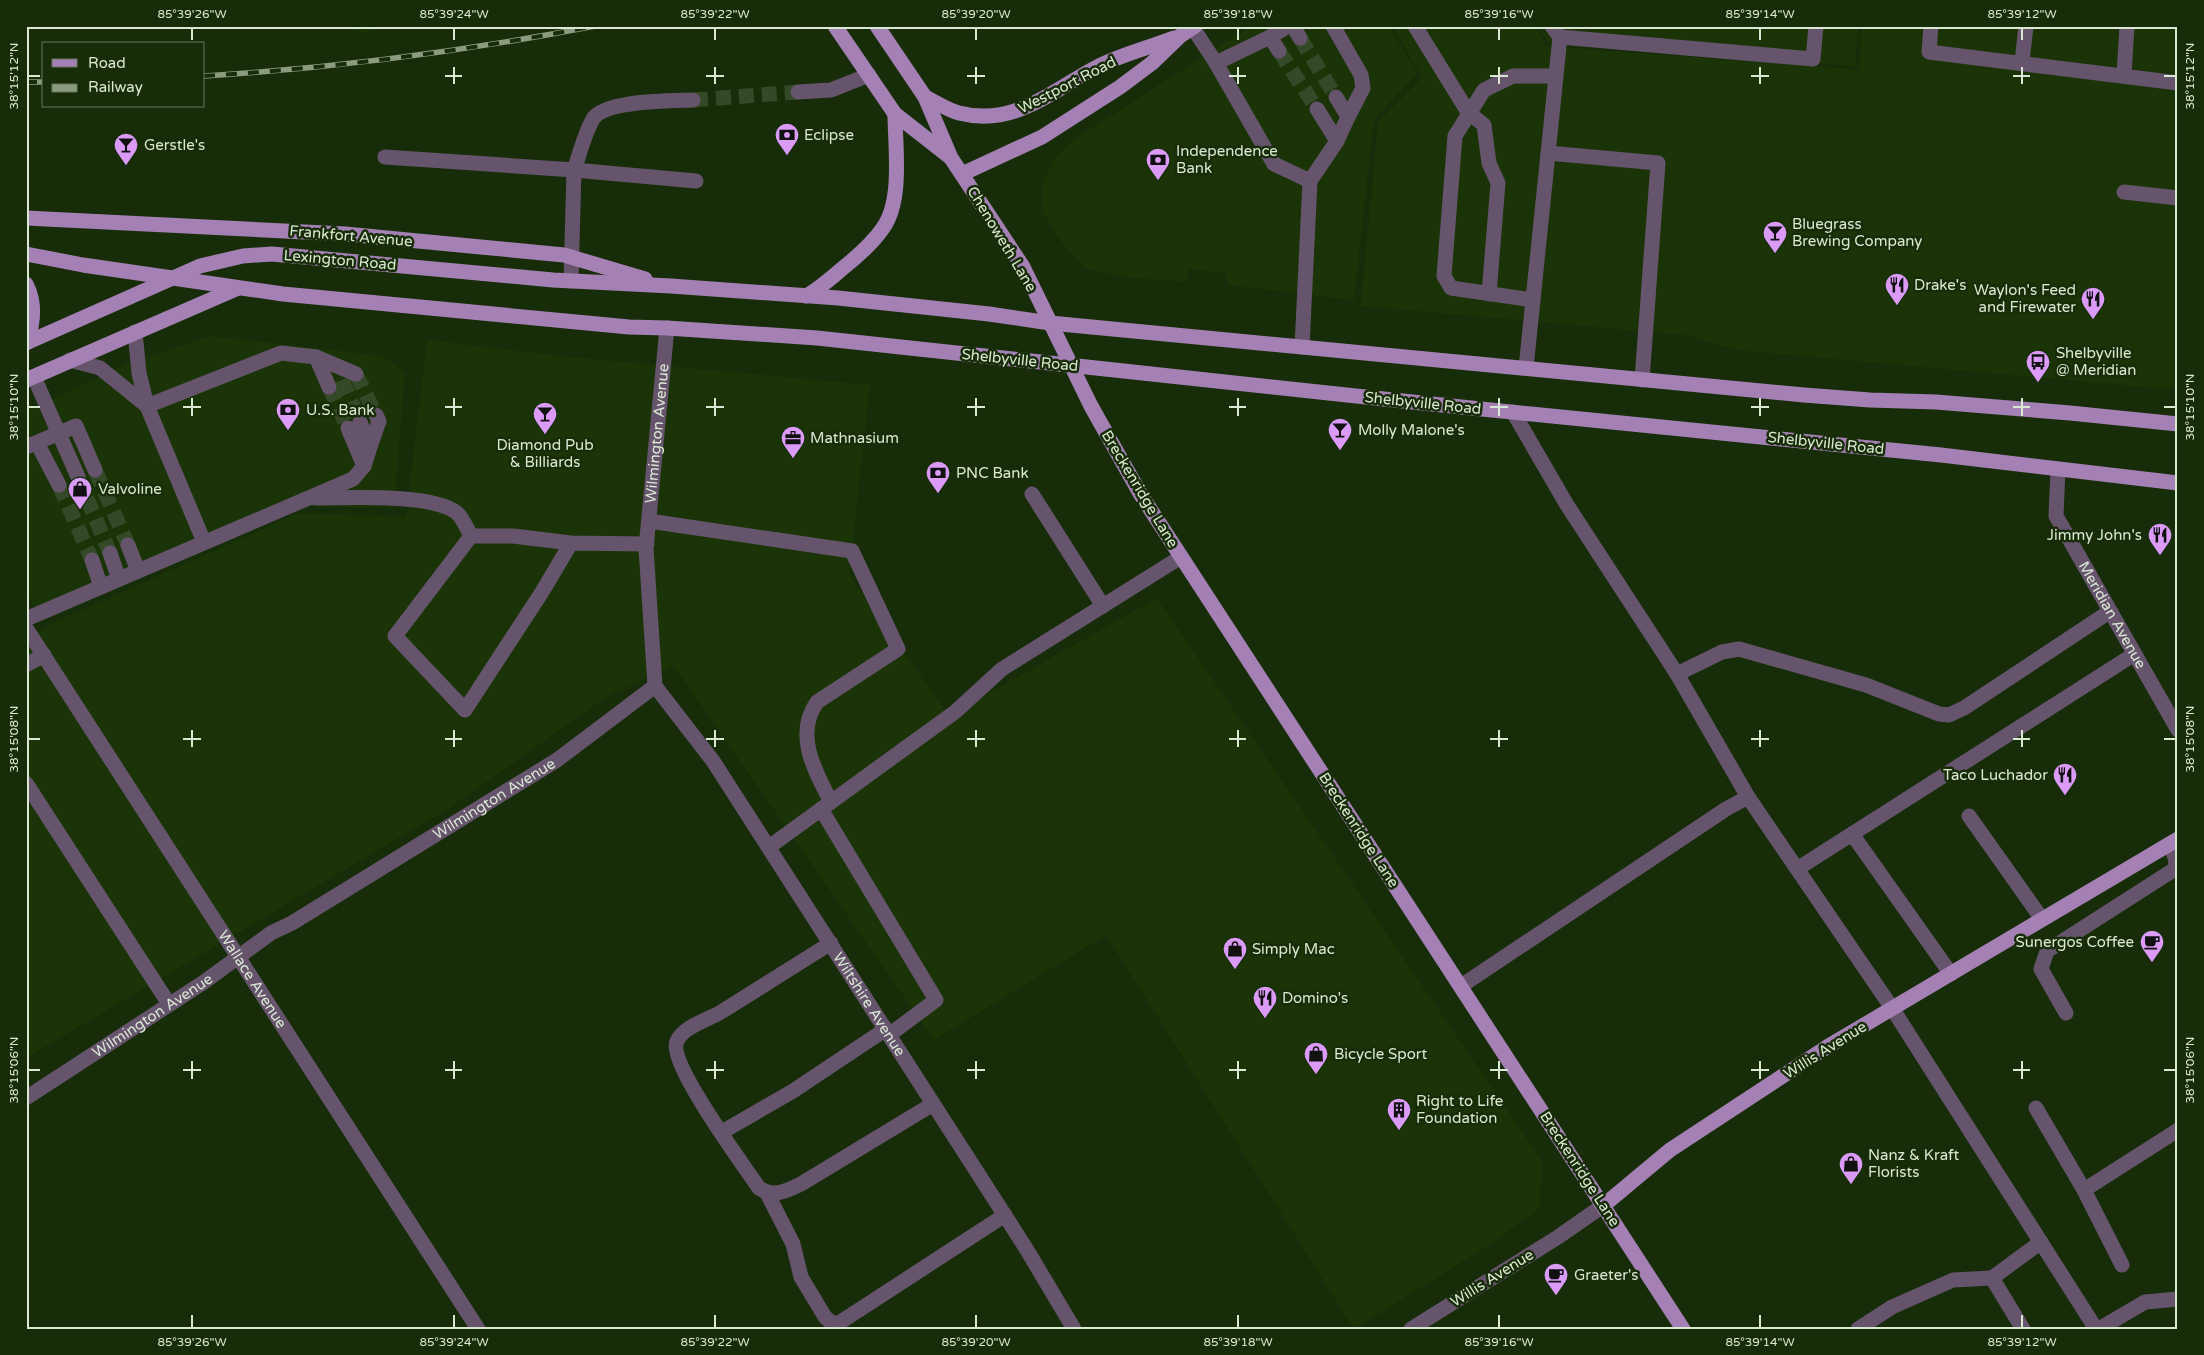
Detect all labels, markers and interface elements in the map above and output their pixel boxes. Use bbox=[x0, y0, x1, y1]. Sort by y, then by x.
text: 85°39'26"W bbox=[157, 7, 227, 21]
text: 85°39'24"W bbox=[419, 7, 489, 21]
text: 85°39'22"W bbox=[680, 7, 750, 21]
text: 85°39'20"W bbox=[941, 7, 1011, 21]
text: 85°39'18"W bbox=[1203, 7, 1273, 21]
text: 85°39'16"W bbox=[1464, 7, 1534, 21]
text: 85°39'14"W bbox=[1725, 7, 1795, 21]
text: 85°39'12"W bbox=[1987, 7, 2057, 21]
legend bbox=[42, 42, 205, 108]
text: 38°15'12"N bbox=[7, 43, 21, 110]
text: 38°15'12"N bbox=[2183, 43, 2197, 110]
street label: Westport Road bbox=[1015, 53, 1119, 117]
text: Road bbox=[88, 54, 126, 72]
text: Railway bbox=[88, 78, 143, 96]
bank icon: Eclipse bbox=[774, 122, 800, 156]
place label: Eclipse bbox=[804, 126, 854, 144]
bar icon: Gerstle's bbox=[113, 132, 139, 166]
place label: Gerstle's bbox=[144, 136, 205, 154]
place label: Independence Bank bbox=[1176, 142, 1278, 177]
bank icon: Independence Bank bbox=[1145, 147, 1171, 181]
street label: Chenoweth Lane bbox=[963, 183, 1041, 295]
place label: Bluegrass Brewing Company bbox=[1792, 215, 1922, 250]
bar icon: Bluegrass Brewing Company bbox=[1762, 220, 1788, 254]
street label: Frankfort Avenue bbox=[289, 222, 413, 250]
street label: Lexington Road bbox=[283, 246, 397, 274]
restaurant icon: Drake's bbox=[1884, 272, 1910, 306]
place label: Drake's bbox=[1914, 276, 1966, 294]
place label: Waylon's Feed and Firewater bbox=[1974, 281, 2076, 316]
restaurant icon: Waylon's Feed and Firewater bbox=[2080, 286, 2106, 320]
place label: Shelbyville @ Meridian bbox=[2056, 344, 2136, 379]
street label: Shelbyville Road bbox=[961, 345, 1079, 375]
bus stop icon: Shelbyville @ Meridian bbox=[2025, 349, 2051, 383]
street label: Wilmington Avenue bbox=[641, 363, 673, 504]
text: 38°15'10"N bbox=[7, 374, 21, 441]
text: 38°15'10"N bbox=[2183, 374, 2197, 441]
street label: Shelbyville Road bbox=[1364, 388, 1482, 418]
bank icon: U.S. Bank bbox=[275, 397, 301, 431]
place label: U.S. Bank bbox=[306, 401, 374, 419]
bar icon: Diamond Pub & Billiards bbox=[532, 401, 558, 435]
bar icon: Molly Malone's bbox=[1327, 417, 1353, 451]
place label: Molly Malone's bbox=[1358, 421, 1465, 439]
office icon: Mathnasium bbox=[780, 425, 806, 459]
street label: Breckenridge Lane bbox=[1098, 427, 1182, 551]
street label: Shelbyville Road bbox=[1767, 428, 1885, 458]
place label: Mathnasium bbox=[810, 429, 899, 447]
place label: Diamond Pub & Billiards bbox=[496, 436, 594, 471]
bank icon: PNC Bank bbox=[925, 460, 951, 494]
place label: PNC Bank bbox=[956, 464, 1029, 482]
shop icon: Valvoline bbox=[67, 476, 93, 510]
place label: Valvoline bbox=[98, 480, 162, 498]
restaurant icon: Jimmy John's bbox=[2147, 522, 2173, 556]
place label: Jimmy John's bbox=[2047, 526, 2142, 544]
street label: Meridian Avenue bbox=[2075, 558, 2150, 672]
text: 38°15'08"N bbox=[7, 706, 21, 773]
text: 38°15'08"N bbox=[2183, 706, 2197, 773]
street label: Wilmington Avenue bbox=[430, 754, 559, 843]
restaurant icon: Taco Luchador bbox=[2052, 762, 2078, 796]
place label: Taco Luchador bbox=[1943, 766, 2048, 784]
street label: Breckenridge Lane bbox=[1315, 769, 1403, 891]
street label: Wallace Avenue bbox=[214, 927, 291, 1032]
cafe icon: Sunergos Coffee bbox=[2139, 929, 2165, 963]
place label: Sunergos Coffee bbox=[2016, 933, 2134, 951]
shop icon: Simply Mac bbox=[1222, 936, 1248, 970]
place label: Simply Mac bbox=[1252, 940, 1335, 958]
street label: Wiltshire Avenue bbox=[829, 949, 909, 1060]
street label: Wilmington Avenue bbox=[89, 970, 216, 1061]
restaurant icon: Domino's bbox=[1252, 985, 1278, 1019]
place label: Domino's bbox=[1282, 989, 1348, 1007]
street label: Willis Avenue bbox=[1780, 1017, 1870, 1083]
text: 38°15'06"N bbox=[7, 1037, 21, 1104]
text: 38°15'06"N bbox=[2183, 1037, 2197, 1104]
shop icon: Bicycle Sport bbox=[1303, 1041, 1329, 1075]
place label: Bicycle Sport bbox=[1334, 1045, 1428, 1063]
place label: Right to Life Foundation bbox=[1416, 1092, 1503, 1127]
building icon: Right to Life Foundation bbox=[1386, 1097, 1412, 1131]
street label: Breckenridge Lane bbox=[1536, 1108, 1624, 1230]
place label: Nanz & Kraft Florists bbox=[1868, 1146, 1959, 1181]
shop icon: Nanz & Kraft Florists bbox=[1838, 1151, 1864, 1185]
street label: Willis Avenue bbox=[1447, 1245, 1537, 1311]
cafe icon: Graeter's bbox=[1543, 1262, 1569, 1296]
place label: Graeter's bbox=[1574, 1266, 1638, 1284]
text: 85°39'26"W bbox=[157, 1335, 227, 1349]
text: 85°39'24"W bbox=[419, 1335, 489, 1349]
text: 85°39'22"W bbox=[680, 1335, 750, 1349]
text: 85°39'20"W bbox=[941, 1335, 1011, 1349]
text: 85°39'18"W bbox=[1203, 1335, 1273, 1349]
text: 85°39'16"W bbox=[1464, 1335, 1534, 1349]
text: 85°39'14"W bbox=[1725, 1335, 1795, 1349]
text: 85°39'12"W bbox=[1987, 1335, 2057, 1349]

